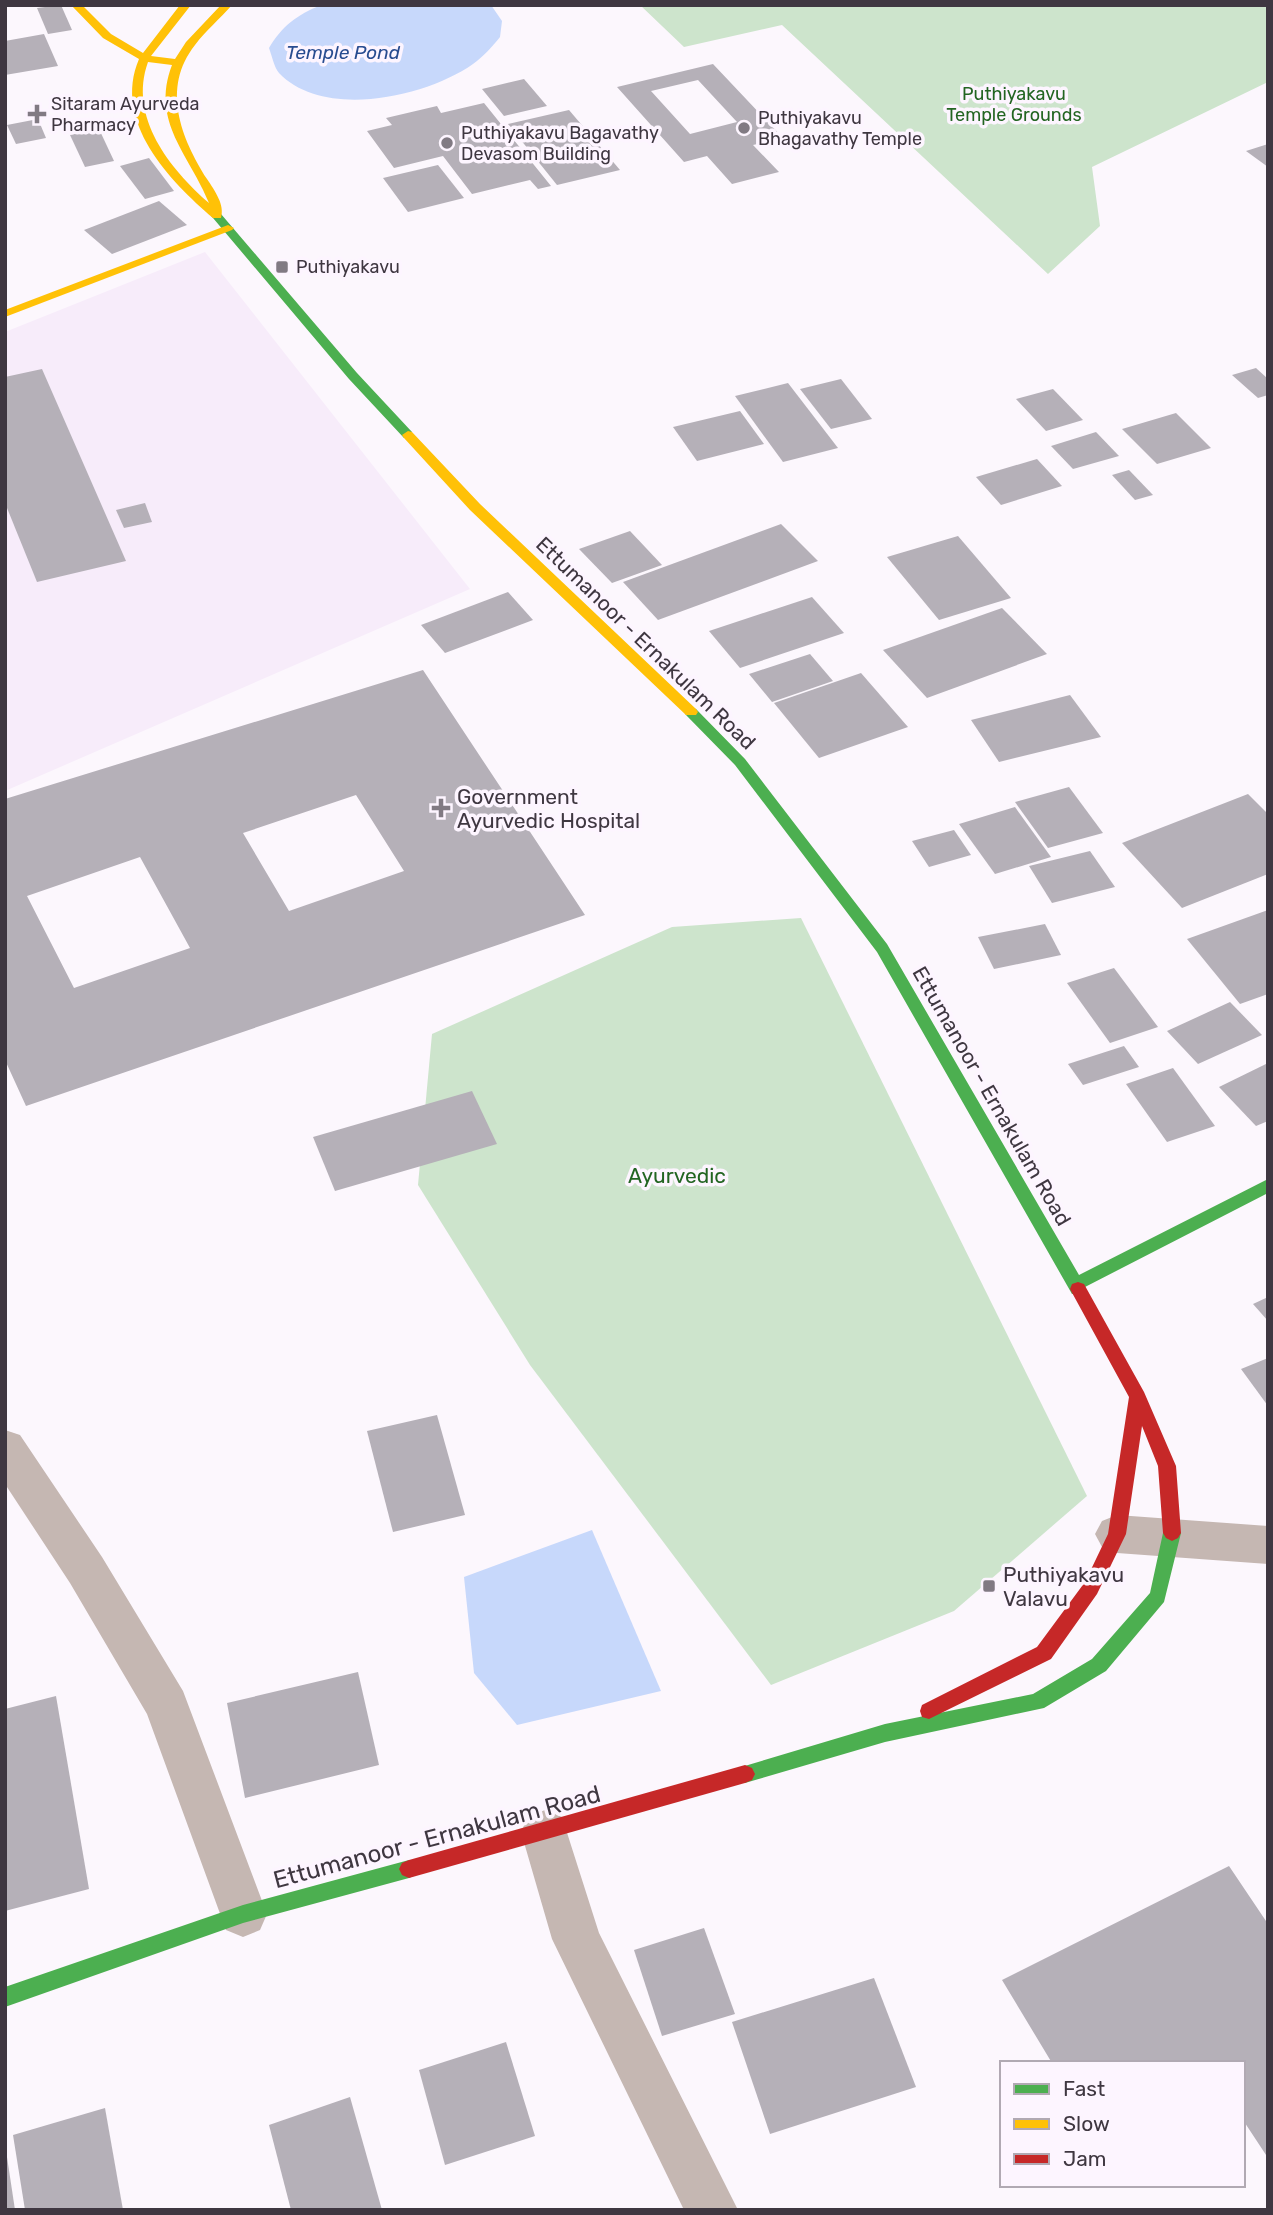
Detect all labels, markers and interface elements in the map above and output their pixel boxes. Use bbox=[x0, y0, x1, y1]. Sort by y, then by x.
water label: Temple Pond bbox=[286, 41, 401, 64]
park label: Puthiyakavu Temple Grounds bbox=[946, 83, 1082, 126]
place label: Sitaram Ayurveda Pharmacy bbox=[51, 93, 200, 136]
marker: Sitaram Ayurveda Pharmacy bbox=[29, 106, 45, 122]
place label: Puthiyakavu Bhagavathy Temple bbox=[758, 107, 922, 150]
marker: Puthiyakavu Bhagavathy Temple bbox=[736, 120, 752, 136]
place label: Puthiyakavu Bagavathy Devasom Building bbox=[461, 122, 659, 165]
marker: Puthiyakavu Bagavathy Devasom Building bbox=[439, 135, 455, 151]
place label: Puthiyakavu bbox=[296, 256, 400, 278]
marker: Puthiyakavu bbox=[274, 259, 290, 275]
street label: Ettumanoor - Ernakulam Road bbox=[531, 531, 761, 755]
place label: Government Ayurvedic Hospital bbox=[457, 784, 640, 833]
marker: Government Ayurvedic Hospital bbox=[431, 798, 451, 818]
street label: Ettumanoor - Ernakulam Road bbox=[907, 962, 1077, 1230]
park label: Ayurvedic bbox=[628, 1163, 726, 1188]
place label: Puthiyakavu Valavu bbox=[1003, 1562, 1124, 1611]
marker: Puthiyakavu Valavu bbox=[981, 1578, 997, 1594]
street label: Ettumanoor - Ernakulam Road bbox=[270, 1780, 604, 1894]
legend bbox=[1000, 2061, 1245, 2187]
text: Fast bbox=[1063, 2076, 1105, 2101]
text: Slow bbox=[1063, 2111, 1110, 2136]
text: Jam bbox=[1063, 2146, 1107, 2171]

